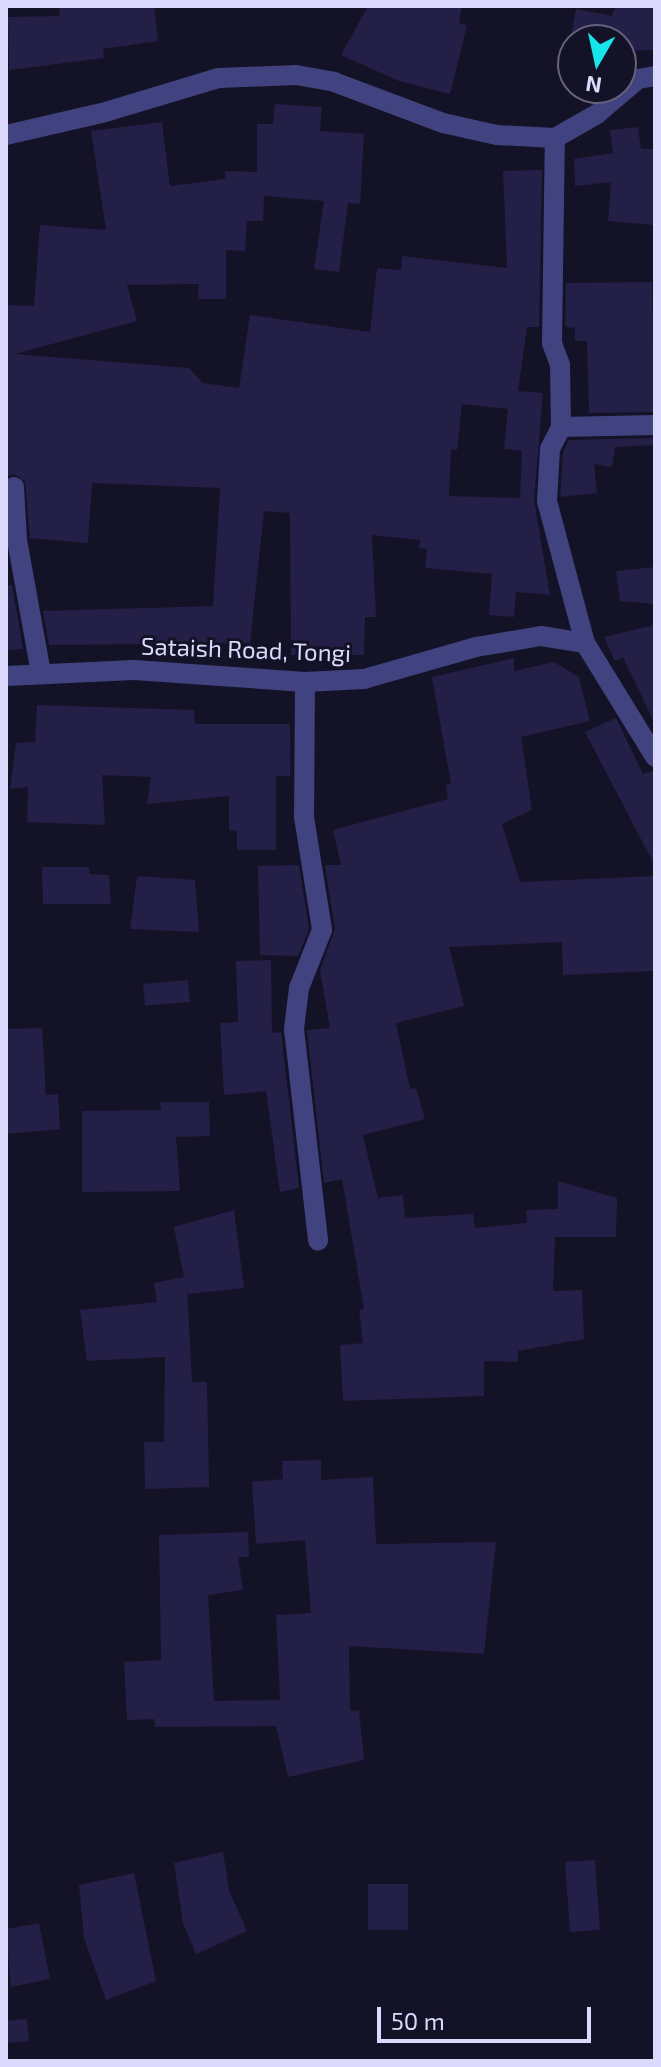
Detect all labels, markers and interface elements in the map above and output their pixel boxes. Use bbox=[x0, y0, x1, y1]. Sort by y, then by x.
north arrow bbox=[557, 24, 637, 104]
text: N bbox=[584, 72, 603, 100]
street label: Sataish Road, Tongi bbox=[140, 631, 352, 667]
scale bar bbox=[381, 1991, 595, 2041]
text: 50 m bbox=[391, 2006, 445, 2035]

